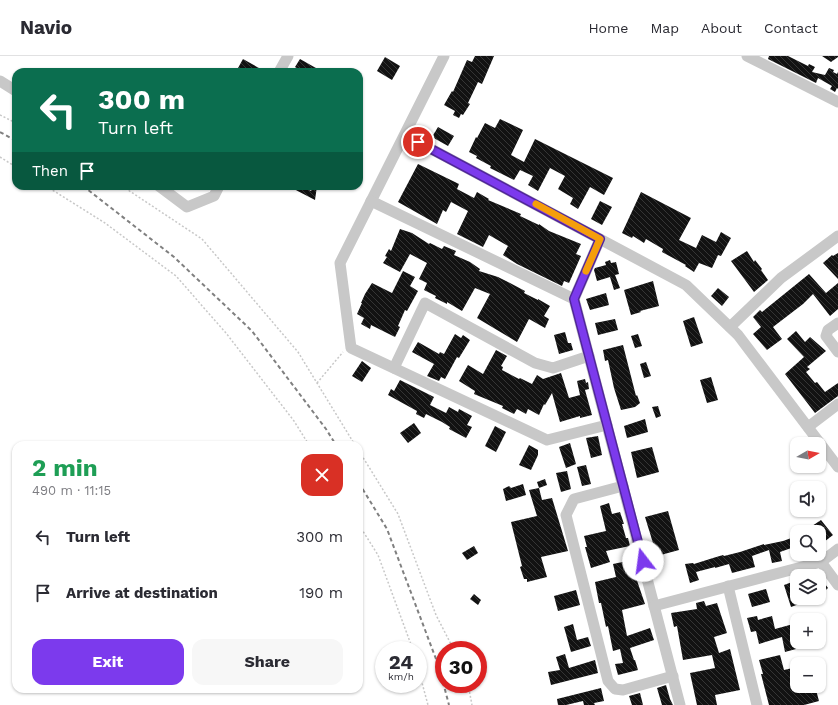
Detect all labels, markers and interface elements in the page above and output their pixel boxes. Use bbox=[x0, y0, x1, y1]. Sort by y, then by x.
text: Navio bbox=[20, 16, 72, 39]
text: Home bbox=[588, 20, 628, 36]
text: Map bbox=[650, 20, 679, 36]
text: About bbox=[701, 20, 742, 36]
text: Contact bbox=[764, 20, 818, 36]
text: 300 m bbox=[98, 83, 185, 116]
icon: left bbox=[32, 84, 84, 136]
text: Turn left bbox=[98, 117, 173, 138]
pin bbox=[401, 125, 435, 159]
icon: arrive bbox=[407, 131, 429, 153]
icon: arrive bbox=[76, 160, 98, 182]
text: Then bbox=[32, 162, 68, 180]
north arrow bbox=[790, 437, 826, 473]
map controls bbox=[790, 437, 826, 693]
text: 2 min bbox=[32, 454, 98, 482]
button: close bbox=[301, 454, 343, 496]
button: sound bbox=[790, 481, 826, 517]
text: 490 m · 11:15 bbox=[32, 483, 111, 498]
button: search bbox=[790, 525, 826, 561]
icon: left bbox=[32, 526, 54, 548]
text: Turn left bbox=[66, 528, 130, 546]
text: 300 m bbox=[296, 528, 343, 546]
position arrow bbox=[622, 540, 664, 582]
button: layers bbox=[790, 569, 826, 605]
icon: arrive bbox=[32, 582, 54, 604]
text: Arrive at destination bbox=[66, 584, 218, 602]
text: 190 m bbox=[299, 584, 343, 602]
button: + bbox=[790, 613, 826, 649]
button: Exit bbox=[32, 639, 184, 685]
button: Share bbox=[192, 639, 343, 685]
speed limit sign: 30 bbox=[435, 641, 487, 693]
text: 24 bbox=[389, 650, 413, 674]
button: − bbox=[790, 657, 826, 693]
text: km/h bbox=[388, 671, 414, 682]

